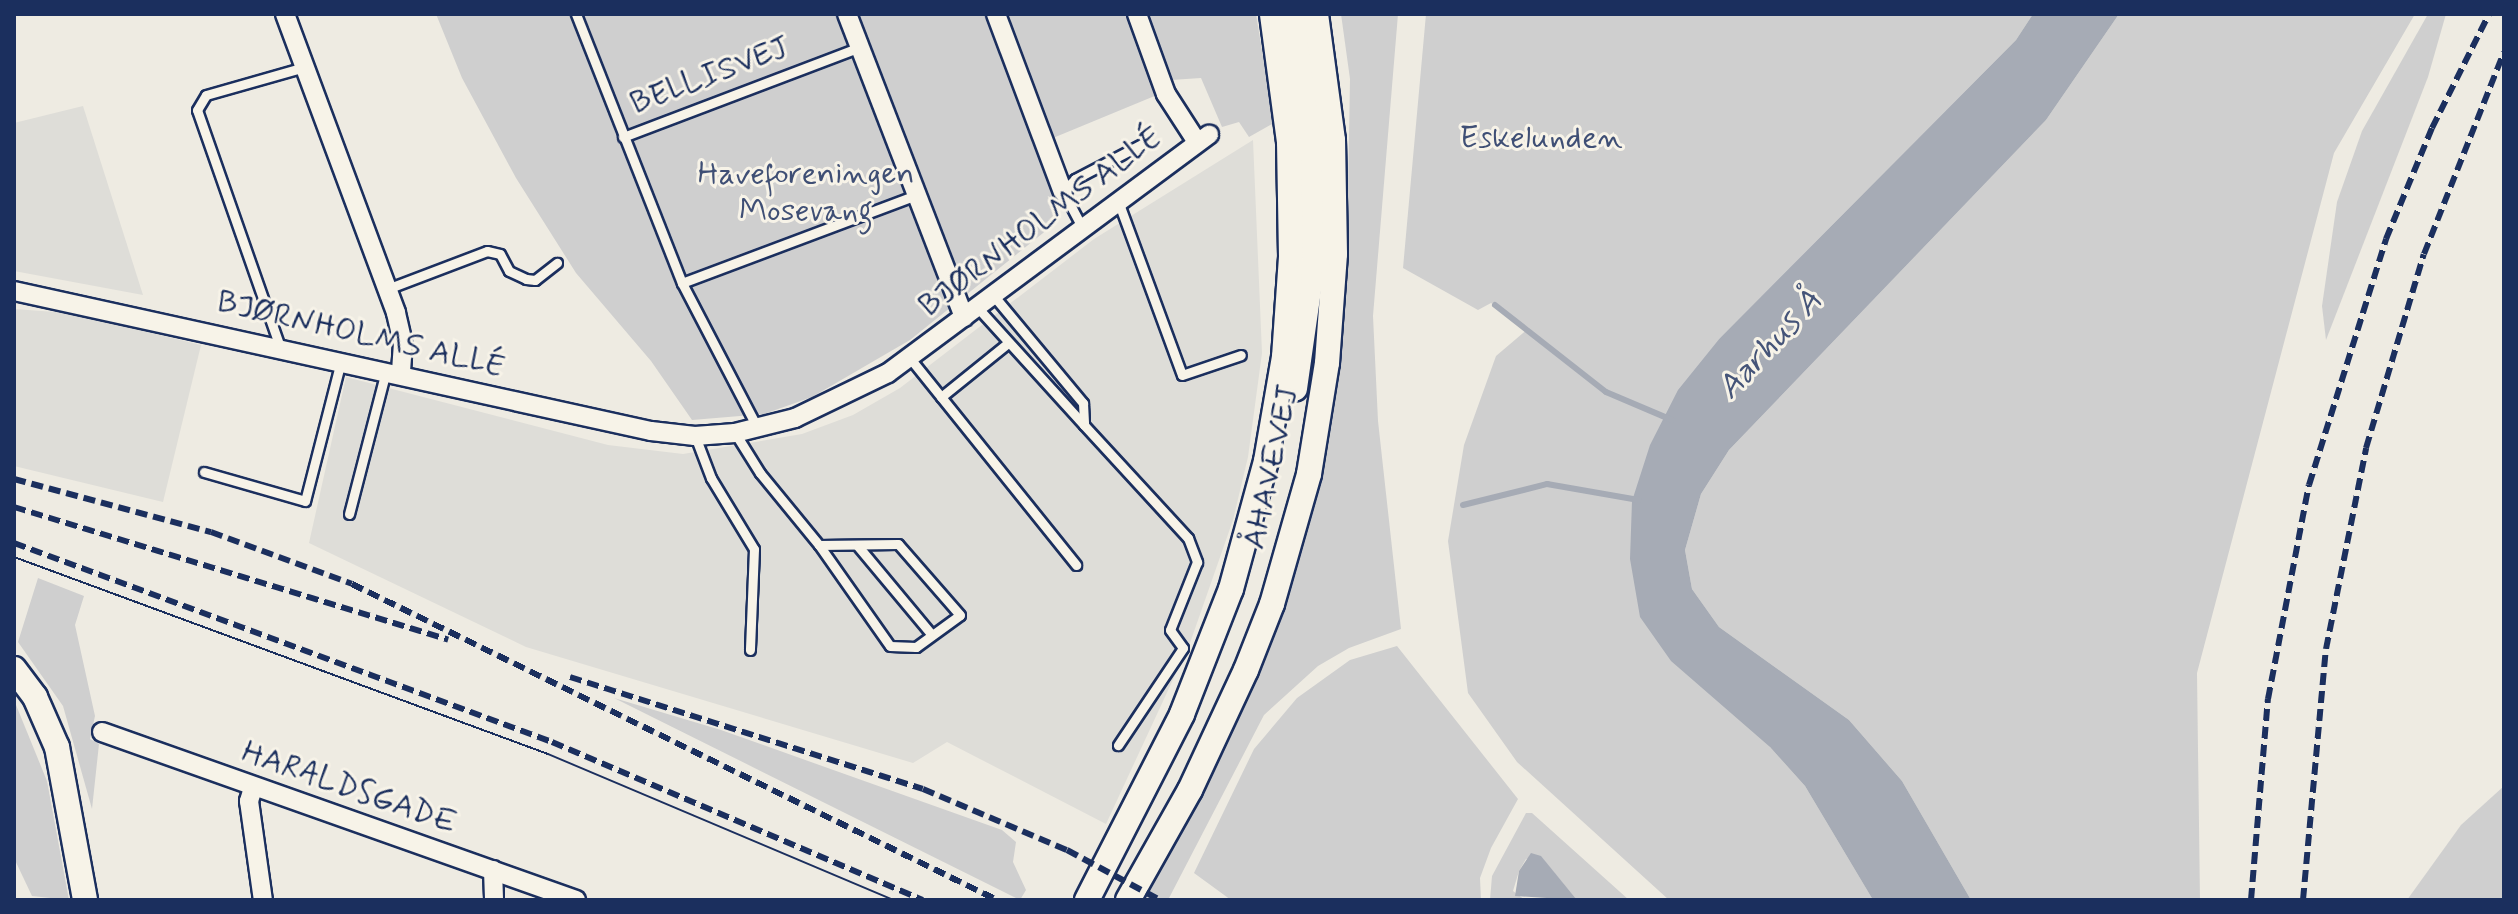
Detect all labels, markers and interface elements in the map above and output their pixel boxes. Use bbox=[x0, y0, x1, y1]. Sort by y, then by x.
street label: BELLISVEJ bbox=[625, 28, 795, 124]
street label: BJØRNHOLMS ALLÉ bbox=[912, 118, 1170, 326]
park label: Eskelunden bbox=[1460, 119, 1622, 157]
park label: Haveforeningen Mosevang bbox=[698, 156, 914, 231]
water label: Aarhus Å bbox=[1709, 282, 1831, 408]
street label: BJØRNHOLMS ALLÉ bbox=[213, 283, 509, 387]
street label: ÅHAVEVEJ bbox=[1236, 381, 1308, 553]
street label: HARALDSGADE bbox=[237, 733, 461, 843]

